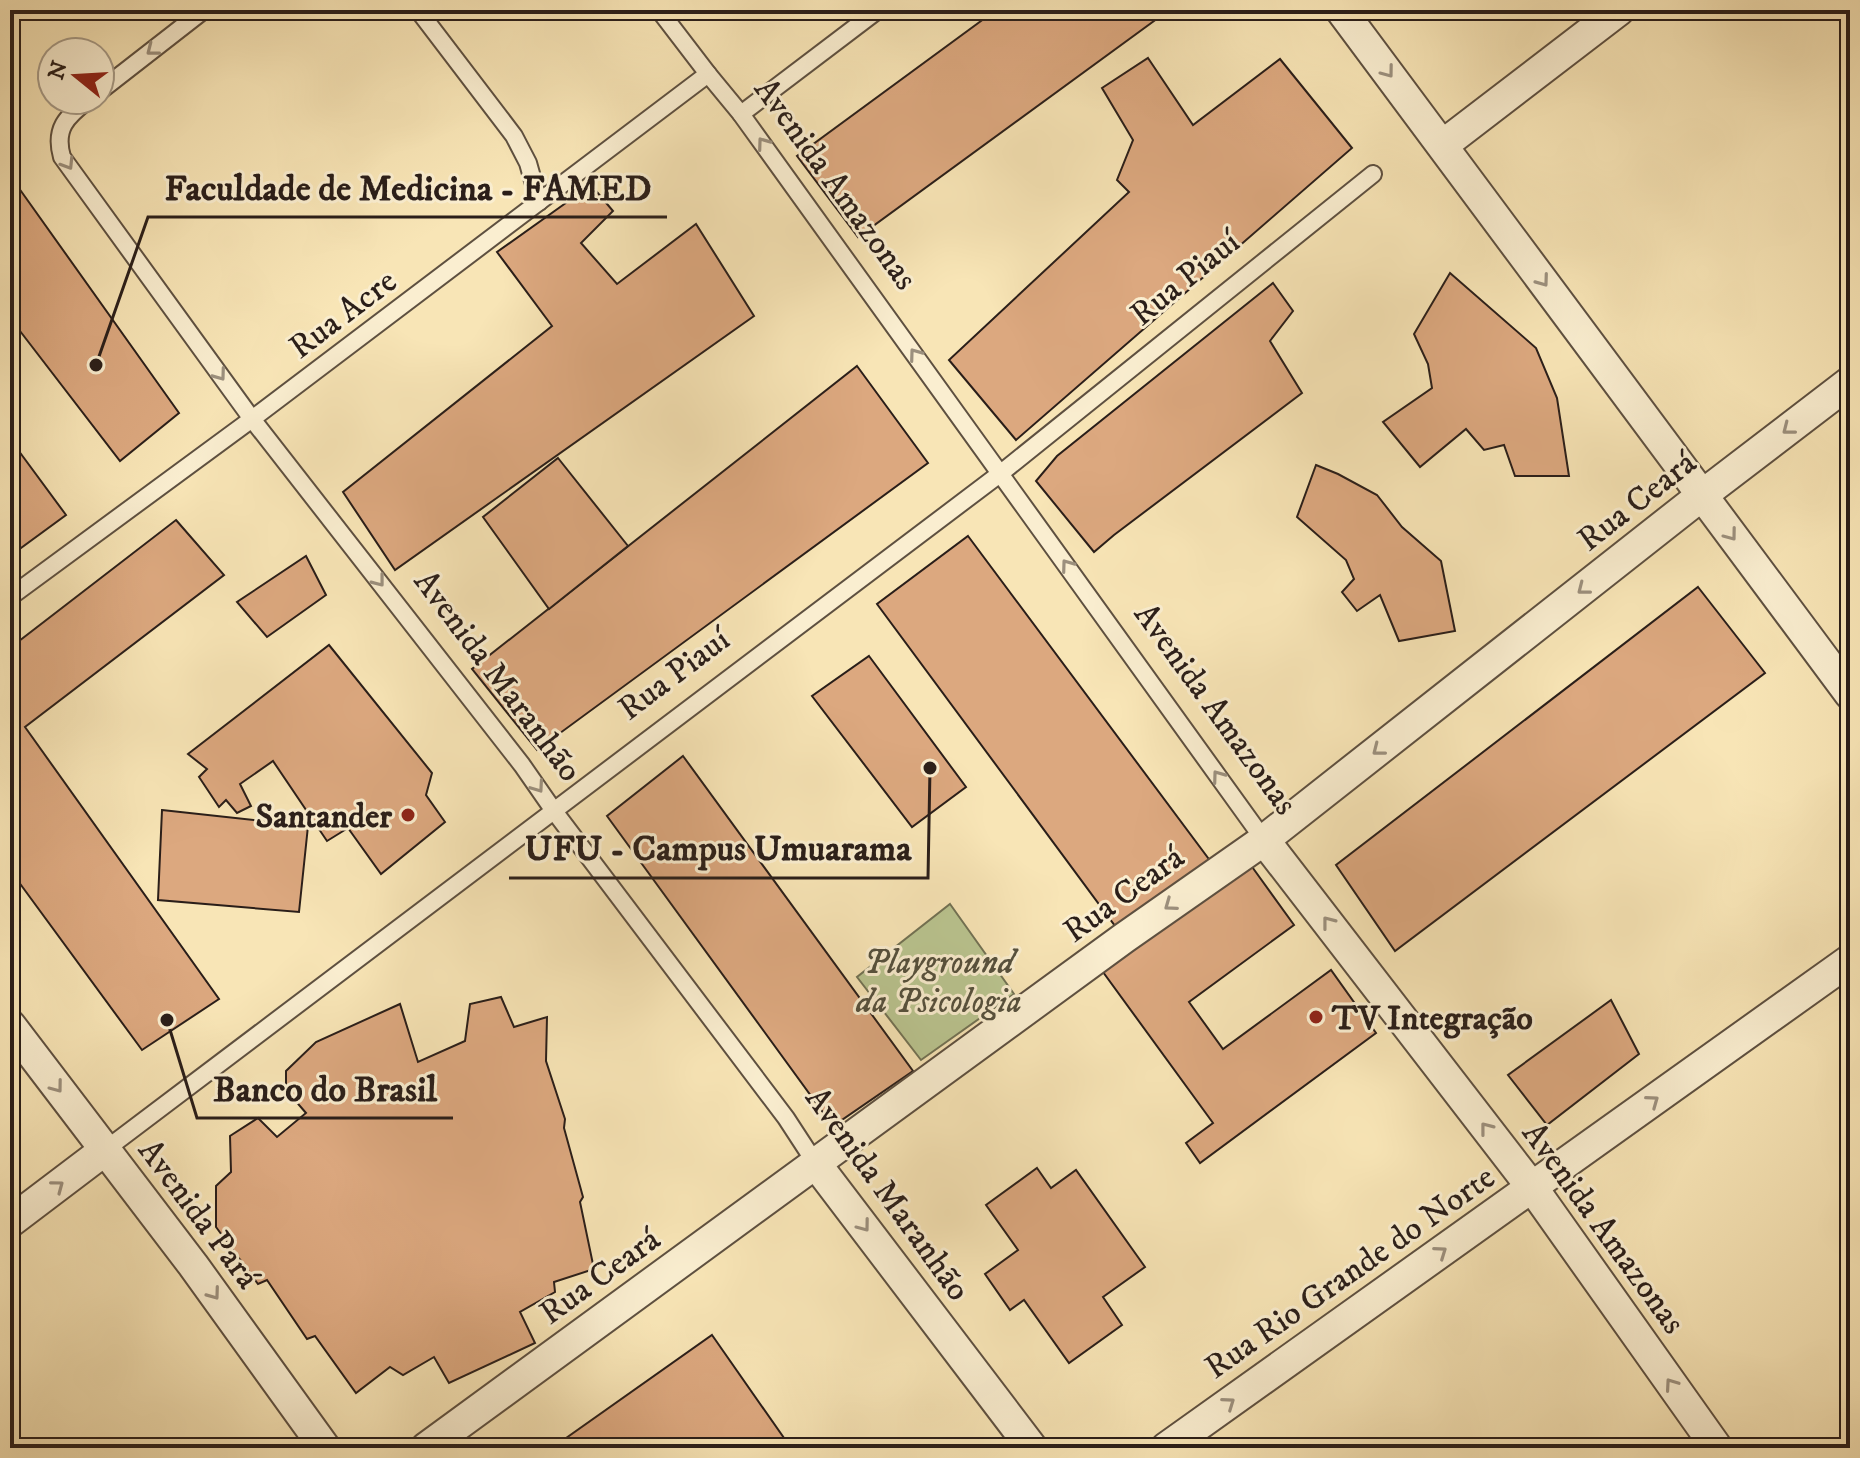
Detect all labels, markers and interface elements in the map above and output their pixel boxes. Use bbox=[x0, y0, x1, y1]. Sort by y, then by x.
north arrow bbox=[36, 36, 116, 116]
one-way arrow bbox=[146, 41, 161, 55]
text: N bbox=[43, 58, 74, 83]
one-way arrow bbox=[1378, 63, 1393, 78]
street label: Avenida Amazonas bbox=[744, 70, 926, 298]
one-way arrow bbox=[758, 137, 772, 152]
one-way arrow bbox=[59, 155, 74, 170]
callout: Faculdade de Medicina - FAMED bbox=[148, 157, 667, 217]
text: Faculdade de Medicina - FAMED bbox=[164, 167, 652, 212]
street label: Rua Piauí bbox=[1122, 220, 1250, 335]
street label: Rua Acre bbox=[281, 261, 405, 369]
one-way arrow bbox=[1533, 272, 1548, 287]
one-way arrow bbox=[910, 348, 925, 362]
one-way arrow bbox=[211, 366, 225, 380]
one-way arrow bbox=[1782, 420, 1797, 434]
street label: Rua Ceará bbox=[1570, 442, 1705, 561]
one-way arrow bbox=[1721, 526, 1735, 541]
one-way arrow bbox=[1062, 559, 1077, 573]
street label: Avenida Maranhão bbox=[404, 562, 591, 790]
one-way arrow bbox=[369, 572, 383, 587]
one-way arrow bbox=[1578, 579, 1592, 594]
street label: Avenida Amazonas bbox=[1124, 595, 1306, 823]
street label: Rua Piauí bbox=[610, 618, 740, 730]
one-way arrow bbox=[1372, 740, 1387, 754]
one-way arrow bbox=[1213, 771, 1228, 785]
one-way arrow bbox=[528, 778, 543, 792]
place label: Santander bbox=[255, 796, 392, 838]
marker: Santander bbox=[399, 806, 417, 824]
callout: UFU - Campus Umuarama bbox=[509, 818, 928, 878]
text: UFU - Campus Umuarama bbox=[525, 827, 912, 872]
street label: Rua Ceará bbox=[1056, 836, 1193, 952]
one-way arrow bbox=[1164, 895, 1179, 910]
one-way arrow bbox=[1323, 917, 1337, 931]
park label: Playground da Psicologia bbox=[855, 942, 1022, 1023]
place label: TV Integração bbox=[1331, 998, 1533, 1040]
marker: TV Integração bbox=[1307, 1008, 1325, 1026]
callout: Banco do Brasil bbox=[197, 1058, 453, 1118]
text: Banco do Brasil bbox=[213, 1068, 438, 1113]
one-way arrow bbox=[48, 1078, 62, 1093]
street label: Avenida Maranhão bbox=[796, 1079, 979, 1309]
one-way arrow bbox=[1644, 1096, 1659, 1111]
street label: Avenida Amazonas bbox=[1512, 1114, 1694, 1342]
one-way arrow bbox=[1482, 1122, 1496, 1137]
street label: Avenida Pará bbox=[129, 1131, 269, 1298]
street label: Rua Rio Grande do Norte bbox=[1197, 1157, 1503, 1389]
one-way arrow bbox=[49, 1181, 63, 1195]
one-way arrow bbox=[854, 1217, 868, 1232]
street label: Rua Ceará bbox=[532, 1218, 669, 1334]
one-way arrow bbox=[1433, 1247, 1447, 1262]
one-way arrow bbox=[204, 1286, 219, 1300]
one-way arrow bbox=[1667, 1379, 1681, 1393]
one-way arrow bbox=[1221, 1398, 1235, 1413]

